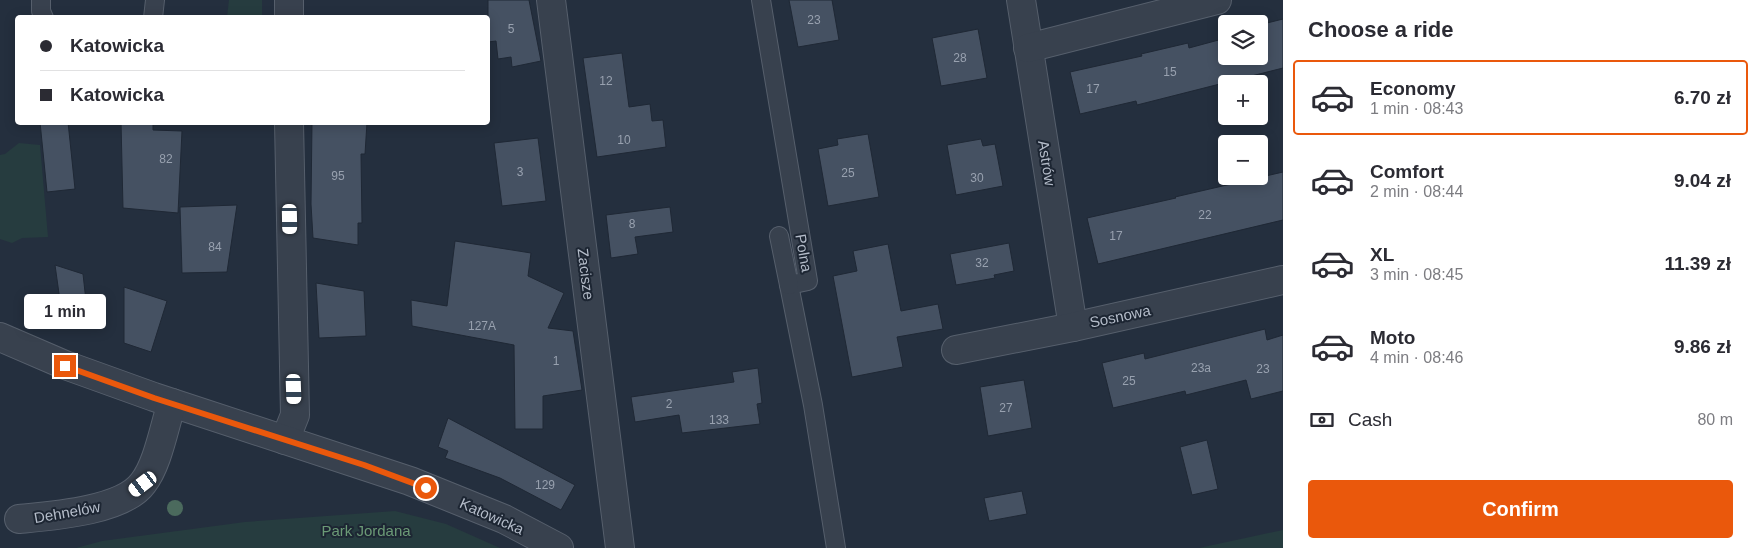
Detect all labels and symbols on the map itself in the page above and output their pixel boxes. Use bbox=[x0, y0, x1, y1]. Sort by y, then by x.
house number: 23 bbox=[807, 13, 821, 27]
house number: 5 bbox=[508, 22, 515, 36]
house number: 28 bbox=[953, 51, 967, 65]
house number: 15 bbox=[1163, 65, 1177, 79]
house number: 12 bbox=[599, 74, 613, 88]
house number: 17 bbox=[1086, 82, 1100, 96]
house number: 10 bbox=[617, 133, 631, 147]
street label: Astrów bbox=[1035, 139, 1059, 187]
house number: 82 bbox=[159, 152, 173, 166]
house number: 3 bbox=[517, 165, 524, 179]
house number: 25 bbox=[841, 166, 855, 180]
house number: 95 bbox=[331, 169, 345, 183]
house number: 30 bbox=[970, 171, 984, 185]
car bbox=[282, 204, 297, 234]
house number: 22 bbox=[1198, 208, 1212, 222]
house number: 8 bbox=[629, 217, 636, 231]
house number: 17 bbox=[1109, 229, 1123, 243]
street label: Polna bbox=[792, 233, 816, 274]
house number: 84 bbox=[208, 240, 222, 254]
street label: Zacisze bbox=[574, 247, 598, 301]
house number: 32 bbox=[975, 256, 989, 270]
callout: 1 min bbox=[24, 294, 106, 328]
street label: Sosnowa bbox=[1088, 301, 1153, 331]
house number: 127A bbox=[468, 319, 496, 333]
house number: 1 bbox=[553, 354, 560, 368]
route end bbox=[54, 355, 76, 377]
house number: 23a bbox=[1191, 361, 1211, 375]
house number: 23 bbox=[1256, 362, 1270, 376]
car bbox=[285, 374, 302, 404]
house number: 25 bbox=[1122, 374, 1136, 388]
house number: 2 bbox=[666, 397, 673, 411]
house number: 27 bbox=[999, 401, 1013, 415]
house number: 133 bbox=[709, 413, 729, 427]
car bbox=[126, 469, 159, 499]
route start bbox=[415, 477, 437, 499]
house number: 129 bbox=[535, 478, 555, 492]
street label: Katowicka bbox=[457, 494, 527, 538]
street label: Dehnelów bbox=[33, 498, 101, 526]
park label: Park Jordana bbox=[321, 522, 411, 539]

